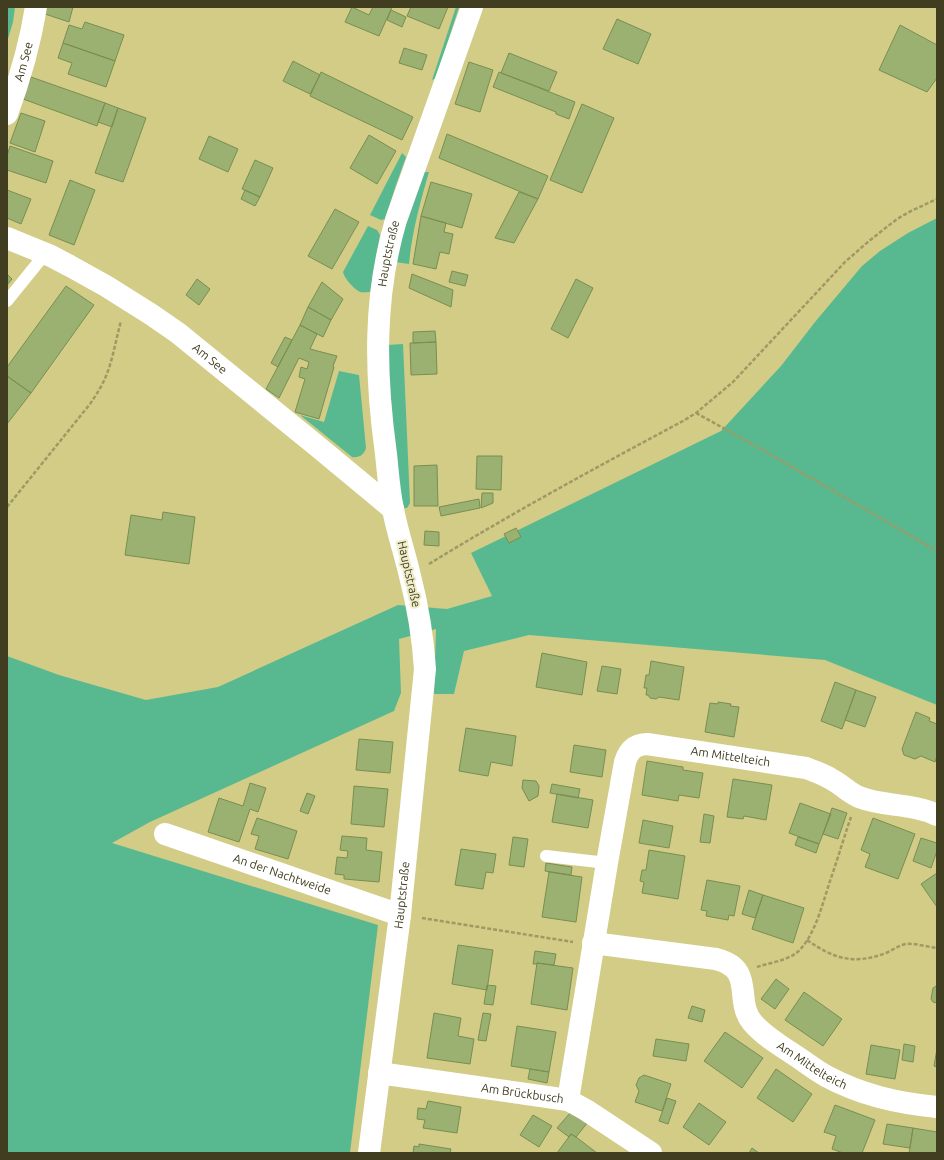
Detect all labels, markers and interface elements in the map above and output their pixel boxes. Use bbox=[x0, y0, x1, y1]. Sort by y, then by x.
street label: Am See bbox=[12, 40, 35, 83]
street label: Hauptstraße bbox=[375, 219, 402, 287]
street label: Am See bbox=[190, 341, 230, 376]
street label: Hauptstraße bbox=[396, 539, 423, 608]
street label: Am Mittelteich bbox=[690, 744, 771, 769]
street label: An der Nachtweide bbox=[232, 851, 333, 897]
street label: Hauptstraße bbox=[391, 861, 411, 930]
street label: Am Mittelteich bbox=[775, 1039, 849, 1091]
street label: Am Brückbusch bbox=[481, 1081, 565, 1105]

